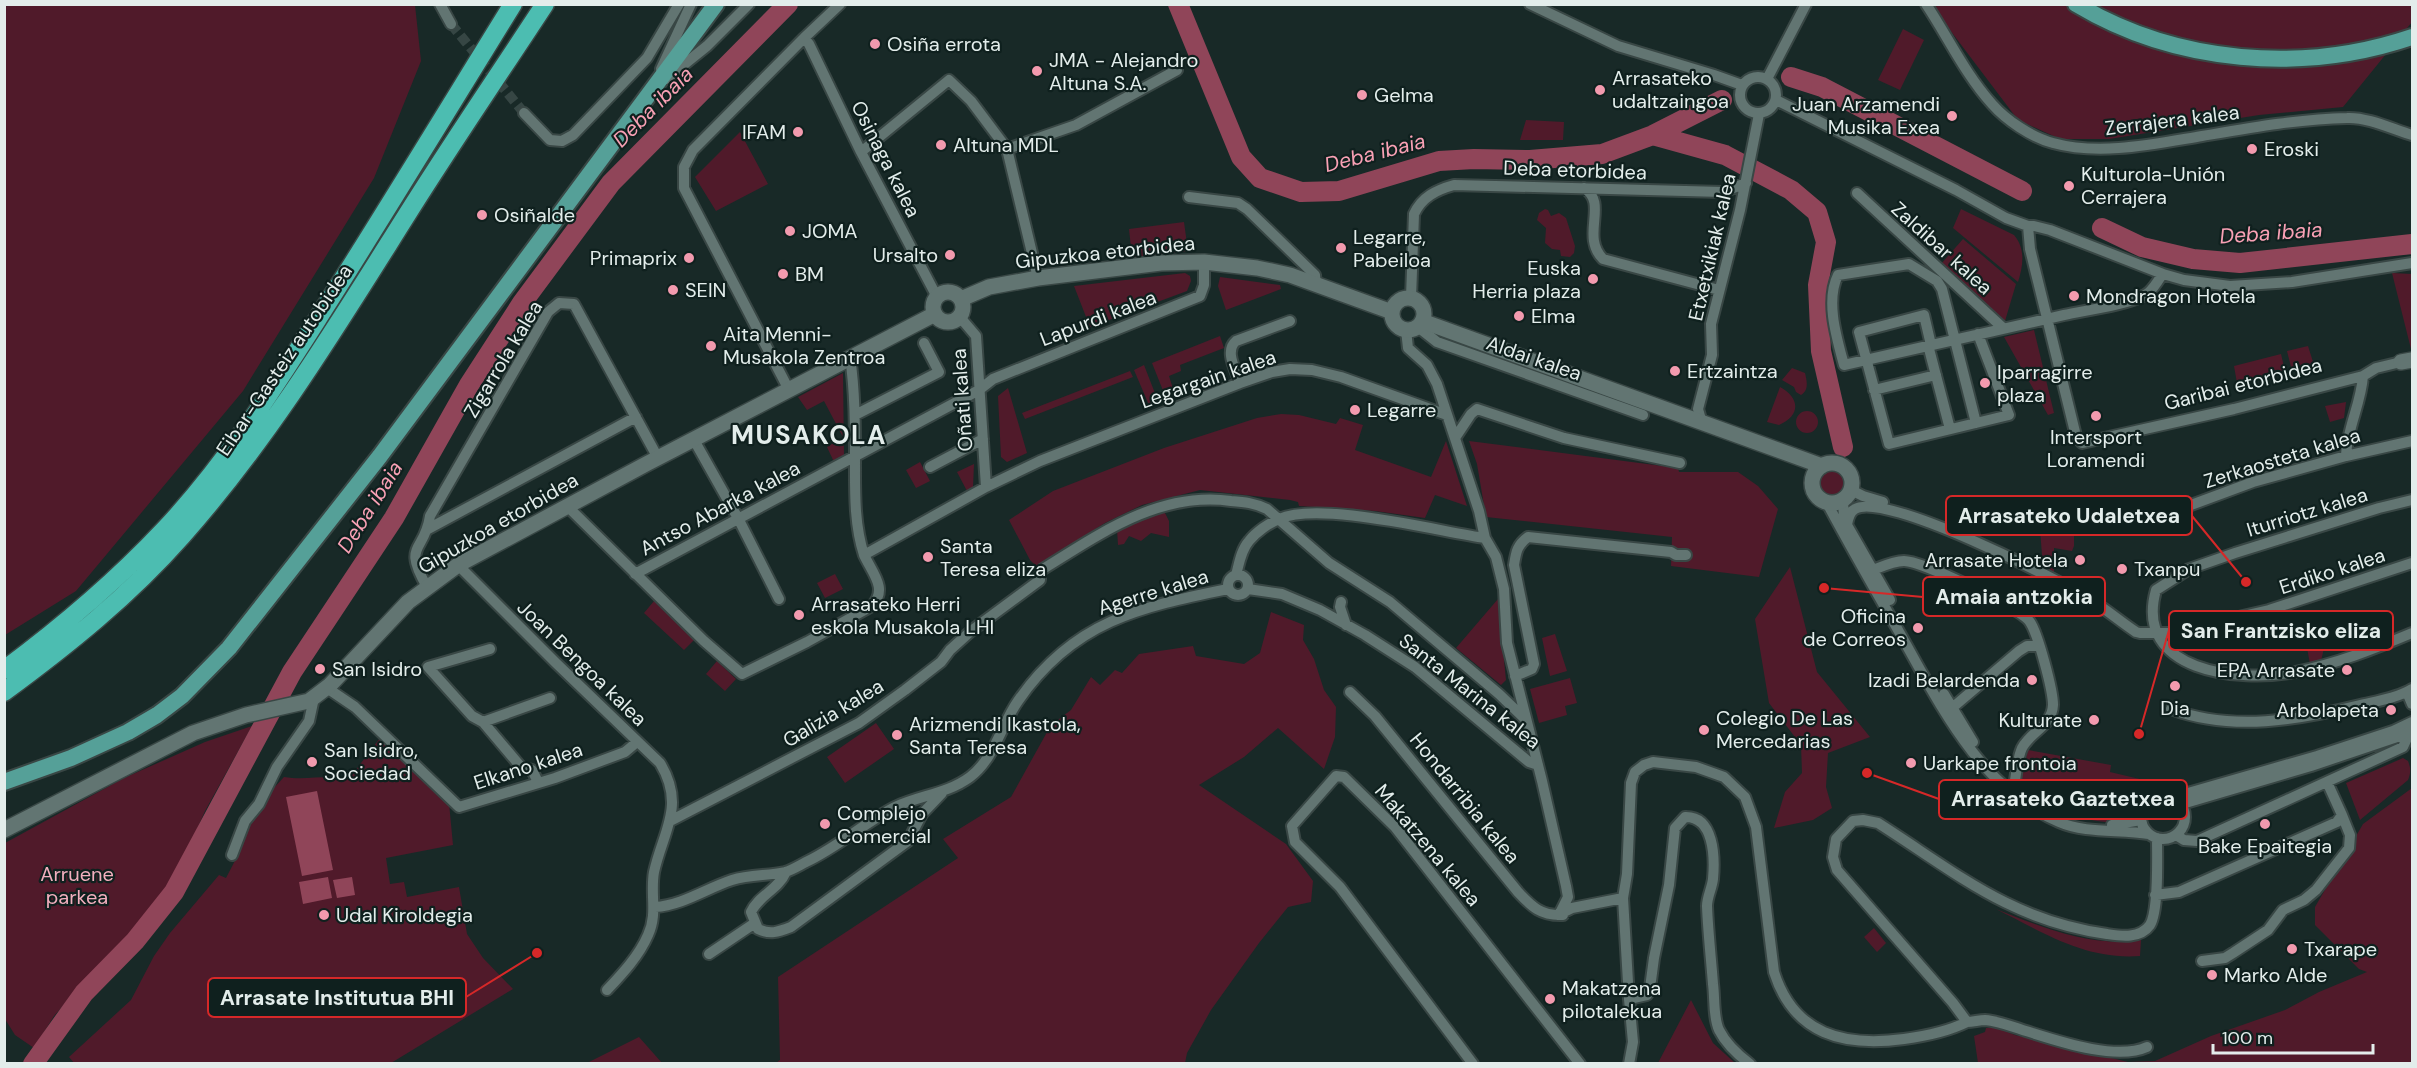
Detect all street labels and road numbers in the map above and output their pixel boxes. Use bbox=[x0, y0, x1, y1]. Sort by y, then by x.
street label: Osinaga kalea bbox=[845, 96, 927, 222]
street label: Zerrajera kalea bbox=[2103, 99, 2241, 141]
street label: Deba etorbidea bbox=[1503, 154, 1647, 186]
street label: Etxetxikiak kalea bbox=[1682, 171, 1742, 323]
street label: Zaldibar kalea bbox=[1886, 196, 1998, 300]
street label: Gipuzkoa etorbidea bbox=[1014, 230, 1196, 274]
street label: Eibar-Gasteiz autobidea bbox=[210, 259, 358, 461]
street label: Lapurdi kalea bbox=[1036, 284, 1160, 352]
street label: Zigarrola kalea bbox=[458, 296, 548, 422]
street label: Aldai kalea bbox=[1483, 330, 1585, 386]
street label: Legargain kalea bbox=[1137, 344, 1279, 414]
street label: Oñati kalea bbox=[945, 348, 979, 452]
street label: Garibai etorbidea bbox=[2161, 352, 2325, 416]
street label: Zerkaosteta kalea bbox=[2201, 422, 2363, 494]
street label: Antso Abarka kalea bbox=[635, 455, 805, 561]
street label: Gipuzkoa etorbidea bbox=[413, 467, 583, 579]
street label: Iturriotz kalea bbox=[2243, 481, 2371, 543]
street label: Erdiko kalea bbox=[2276, 542, 2388, 600]
street label: Agerre kalea bbox=[1095, 563, 1211, 621]
street label: Joan Bengoa kalea bbox=[512, 594, 652, 732]
street label: Santa Marina kalea bbox=[1394, 627, 1546, 755]
street label: Galizia kalea bbox=[778, 673, 888, 753]
street label: Hondarribia kalea bbox=[1404, 727, 1526, 869]
street label: Elkano kalea bbox=[470, 736, 586, 796]
street label: Makatzena kalea bbox=[1369, 778, 1487, 912]

